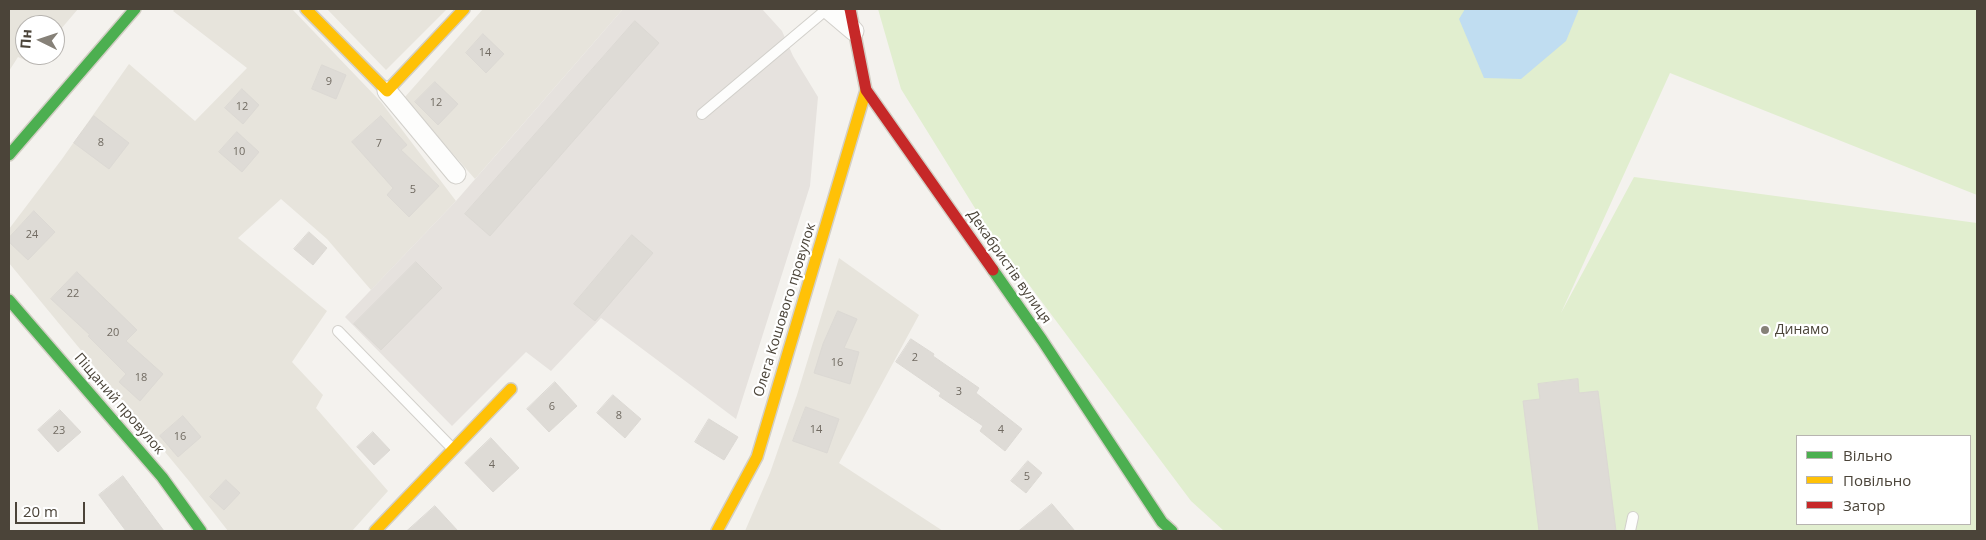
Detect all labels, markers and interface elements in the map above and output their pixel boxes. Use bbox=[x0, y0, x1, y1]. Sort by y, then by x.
north arrow bbox=[15, 15, 65, 65]
text: Пн bbox=[15, 29, 36, 49]
house number: 14 bbox=[479, 46, 491, 60]
house number: 9 bbox=[326, 75, 332, 89]
house number: 12 bbox=[430, 96, 442, 110]
house number: 12 bbox=[236, 100, 248, 114]
house number: 8 bbox=[98, 136, 104, 150]
house number: 7 bbox=[376, 137, 382, 151]
house number: 10 bbox=[233, 145, 245, 159]
house number: 5 bbox=[410, 183, 416, 197]
street label: Декабристів вулиця bbox=[963, 207, 1055, 327]
street label: Олега Кошового провулок bbox=[751, 221, 819, 399]
house number: 24 bbox=[26, 228, 38, 242]
house number: 22 bbox=[67, 287, 79, 301]
place label: Динамо bbox=[1775, 322, 1829, 338]
marker: Динамо bbox=[1759, 324, 1771, 336]
house number: 20 bbox=[107, 326, 119, 340]
street label: Піщаний провулок bbox=[70, 350, 168, 458]
house number: 2 bbox=[912, 351, 918, 365]
house number: 16 bbox=[831, 356, 843, 370]
house number: 18 bbox=[135, 371, 147, 385]
house number: 3 bbox=[956, 385, 962, 399]
house number: 6 bbox=[549, 400, 555, 414]
house number: 8 bbox=[616, 409, 622, 423]
house number: 14 bbox=[810, 423, 822, 437]
house number: 4 bbox=[998, 423, 1004, 437]
house number: 23 bbox=[53, 424, 65, 438]
house number: 16 bbox=[174, 430, 186, 444]
legend bbox=[1796, 435, 1971, 525]
text: Вільно bbox=[1843, 445, 1892, 465]
house number: 4 bbox=[489, 458, 495, 472]
house number: 5 bbox=[1024, 470, 1030, 484]
text: Повільно bbox=[1843, 470, 1911, 490]
scale bar bbox=[18, 492, 88, 524]
text: Затор bbox=[1843, 495, 1885, 515]
text: 20 m bbox=[23, 501, 58, 521]

